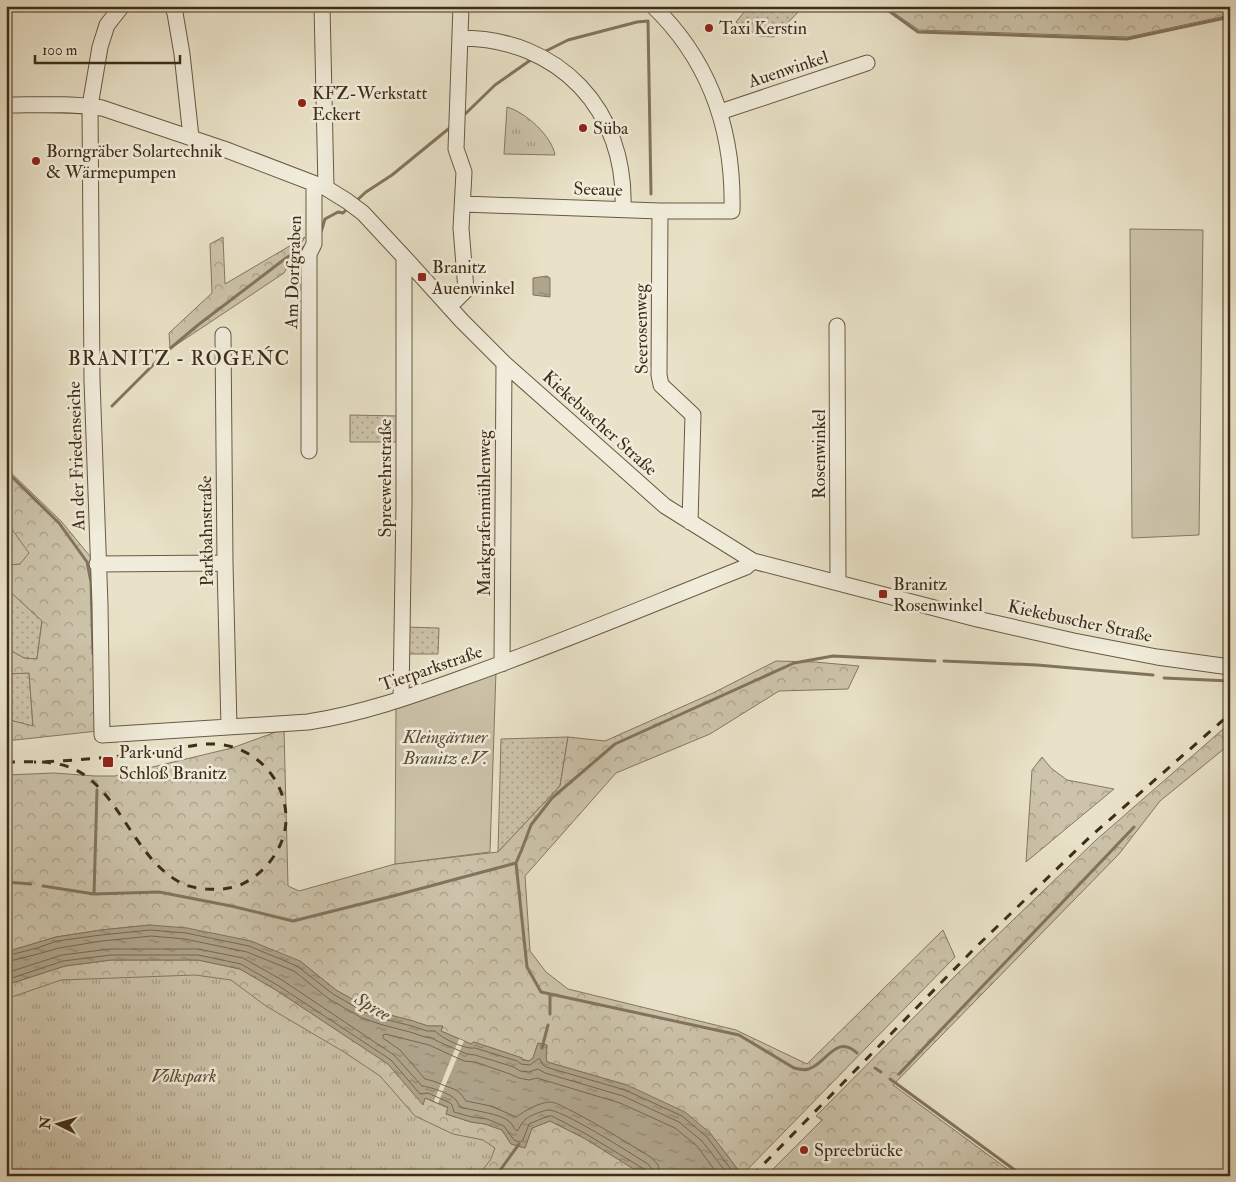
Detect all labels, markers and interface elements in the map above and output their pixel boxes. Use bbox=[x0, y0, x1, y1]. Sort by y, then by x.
place label: Taxi Kerstin bbox=[719, 17, 807, 40]
marker: Taxi Kerstin bbox=[703, 22, 715, 34]
scale bar bbox=[35, 32, 180, 64]
text: 100 m bbox=[42, 41, 78, 60]
street label: Auenwinkel bbox=[744, 46, 831, 94]
place label: KFZ-Werkstatt Eckert bbox=[312, 82, 428, 126]
marker: KFZ-Werkstatt Eckert bbox=[296, 97, 308, 109]
place label: Süba bbox=[593, 117, 629, 140]
marker: Süba bbox=[577, 122, 589, 134]
place label: Borngräber Solartechnik & Wärmepumpen bbox=[46, 140, 223, 184]
marker: Borngräber Solartechnik & Wärmepumpen bbox=[30, 155, 42, 167]
street label: Seeaue bbox=[573, 177, 623, 202]
street label: Am Dorfgraben bbox=[280, 215, 307, 330]
place label: Branitz Auenwinkel bbox=[431, 256, 515, 300]
marker: Branitz Auenwinkel bbox=[416, 271, 428, 283]
street label: Seerosenweg bbox=[629, 282, 654, 374]
district label: BRANITZ - ROGEŃC bbox=[68, 345, 290, 371]
street label: Kiekebuscher Straße bbox=[537, 366, 662, 481]
street label: An der Friedenseiche bbox=[62, 380, 91, 532]
street label: Rosenwinkel bbox=[808, 409, 831, 499]
street label: Spreewehrstraße bbox=[374, 418, 397, 537]
street label: Markgrafenmühlenweg bbox=[473, 429, 496, 596]
street label: Parkbahnstraße bbox=[194, 475, 219, 587]
place label: Branitz Rosenwinkel bbox=[893, 573, 983, 617]
marker: Branitz Rosenwinkel bbox=[877, 588, 889, 600]
street label: Kiekebuscher Straße bbox=[1006, 595, 1155, 648]
street label: Tierparkstraße bbox=[377, 640, 486, 697]
park label: Kleingärtner Branitz e.V. bbox=[402, 726, 489, 770]
place label: Park und Schloß Branitz bbox=[119, 741, 227, 785]
marker: Park und Schloß Branitz bbox=[101, 755, 115, 769]
water label: Spree bbox=[349, 987, 395, 1027]
park label: Volkspark bbox=[151, 1065, 217, 1088]
north arrow bbox=[32, 1100, 82, 1150]
text: N bbox=[36, 1115, 55, 1131]
place label: Spreebrücke bbox=[814, 1139, 903, 1162]
marker: Spreebrücke bbox=[798, 1144, 810, 1156]

